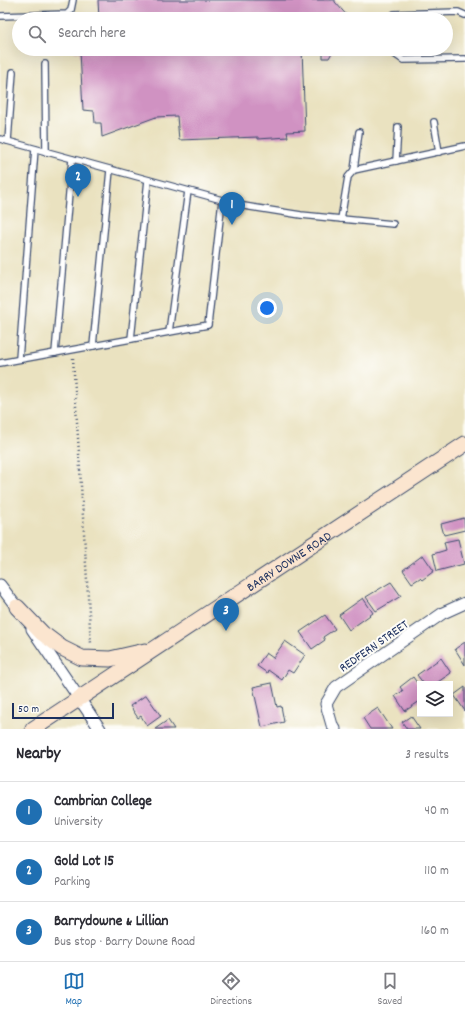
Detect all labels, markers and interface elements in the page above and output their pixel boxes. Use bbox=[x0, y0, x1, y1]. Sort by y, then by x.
search box bbox=[12, 12, 453, 56]
icon: search bbox=[26, 23, 48, 45]
text: Search here bbox=[58, 23, 126, 45]
pin: 2 bbox=[65, 164, 91, 197]
pin: 1 bbox=[219, 192, 245, 225]
your location bbox=[257, 298, 277, 318]
street label: BARRY DOWNE ROAD bbox=[244, 527, 336, 598]
pin: 3 bbox=[213, 598, 239, 631]
street label: REDFERN STREET bbox=[336, 616, 413, 678]
map controls bbox=[417, 681, 453, 717]
button: layers bbox=[417, 681, 453, 717]
scale bar bbox=[12, 701, 114, 720]
text: 50 m bbox=[18, 702, 39, 718]
text: Nearby bbox=[16, 743, 60, 767]
text: 3 results bbox=[405, 746, 449, 765]
text: Cambrian College bbox=[54, 791, 152, 813]
text: 1 bbox=[28, 802, 30, 821]
text: 40 m bbox=[425, 802, 449, 821]
text: University bbox=[54, 813, 103, 832]
text: Gold Lot 15 bbox=[54, 851, 114, 873]
text: 2 bbox=[26, 862, 32, 881]
text: 110 m bbox=[424, 862, 449, 881]
text: Parking bbox=[54, 873, 90, 892]
text: Barrydowne & Lillian bbox=[54, 911, 168, 933]
text: 3 bbox=[26, 922, 32, 941]
text: 160 m bbox=[421, 922, 449, 941]
text: Bus stop · Barry Downe Road bbox=[54, 933, 195, 952]
tab: Map bbox=[63, 970, 85, 1010]
tab: Directions bbox=[210, 970, 252, 1010]
tab: Saved bbox=[378, 970, 402, 1010]

